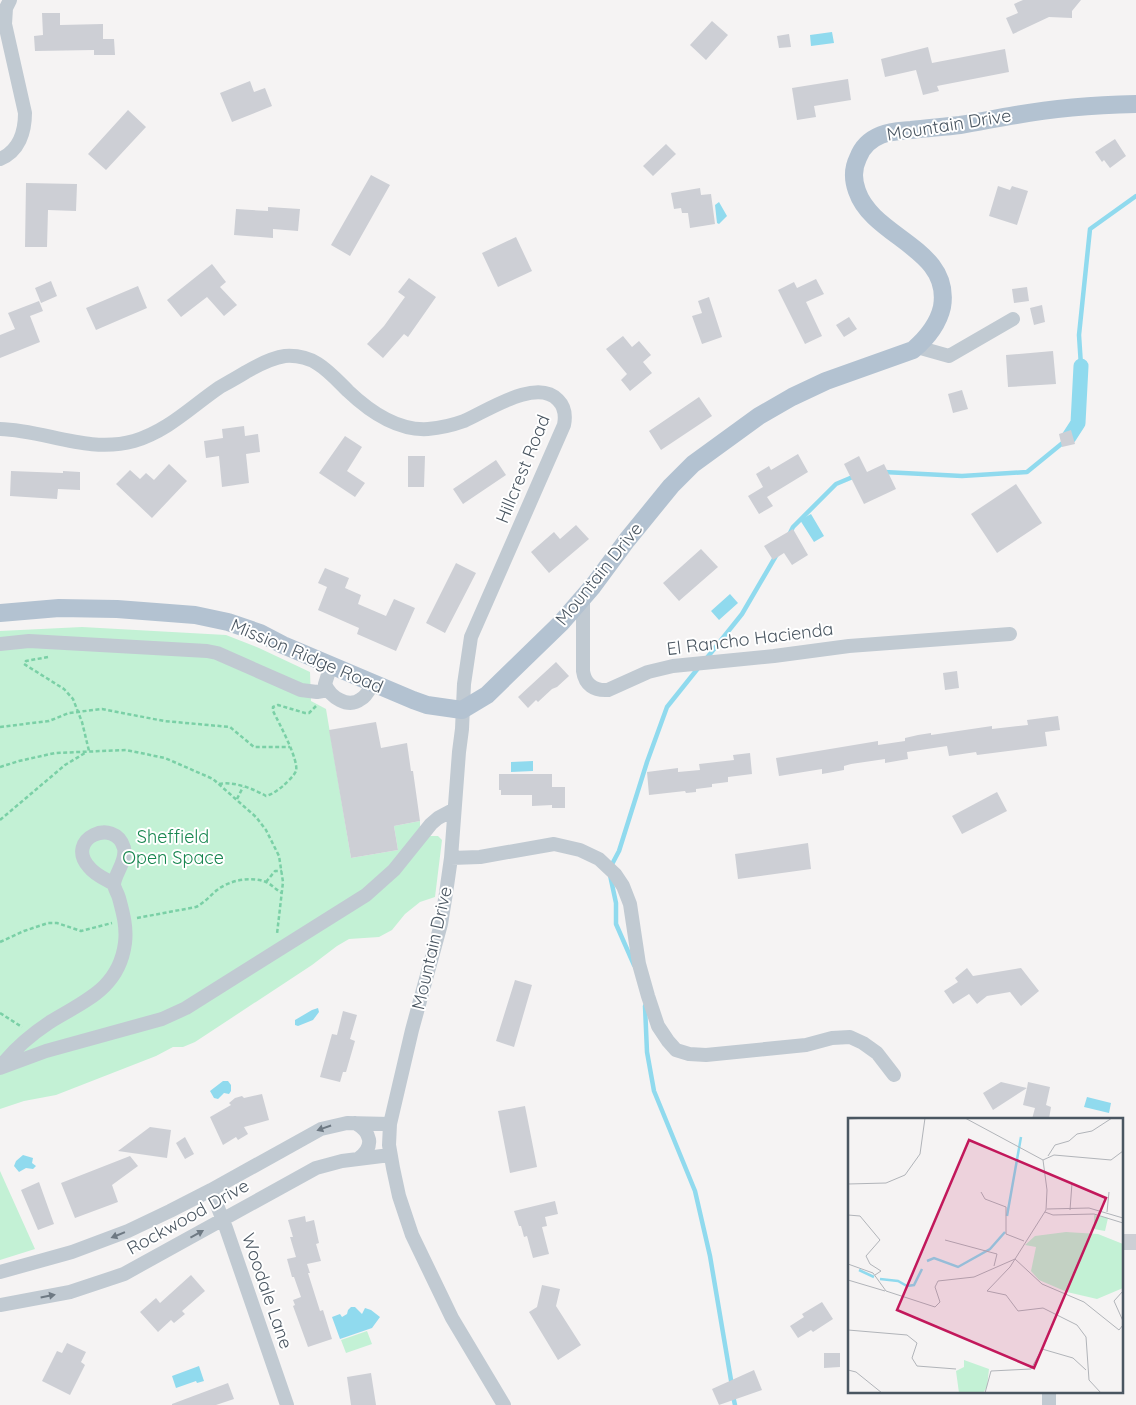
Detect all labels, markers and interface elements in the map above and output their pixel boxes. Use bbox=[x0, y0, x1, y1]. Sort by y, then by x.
street label: Mountain Drive bbox=[885, 103, 1013, 146]
street label: Hillcrest Road bbox=[490, 411, 555, 526]
street label: Mountain Drive bbox=[550, 518, 647, 630]
street label: Mission Ridge Road bbox=[228, 613, 387, 698]
street label: El Rancho Hacienda bbox=[665, 617, 834, 660]
park label: Sheffield Open Space bbox=[122, 825, 224, 869]
street label: Mountain Drive bbox=[406, 884, 457, 1012]
inset map bbox=[848, 1118, 1124, 1392]
one-way arrow bbox=[316, 1124, 331, 1132]
street label: Rockwood Drive bbox=[123, 1173, 253, 1260]
one-way arrow bbox=[190, 1230, 204, 1239]
street label: Woodale Lane bbox=[237, 1230, 298, 1352]
one-way arrow bbox=[110, 1231, 125, 1239]
one-way arrow bbox=[40, 1292, 56, 1300]

